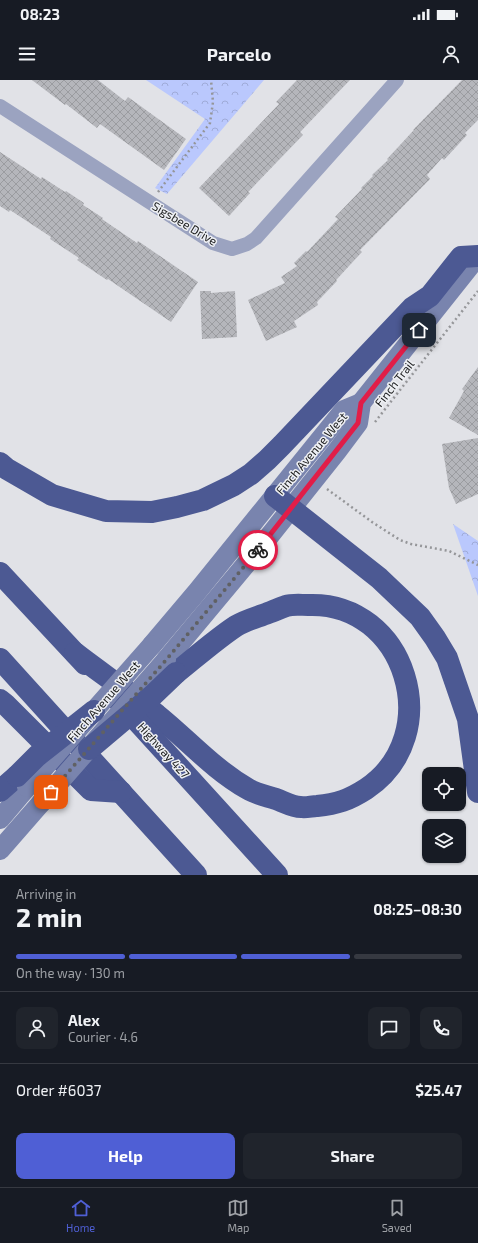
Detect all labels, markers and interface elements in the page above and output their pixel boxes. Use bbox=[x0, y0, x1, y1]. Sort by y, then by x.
text: 08:23 bbox=[20, 5, 60, 23]
icon: menu bbox=[16, 43, 38, 65]
text: Parcelo bbox=[207, 43, 271, 65]
icon: person bbox=[440, 43, 462, 65]
street label: Sigsbee Drive bbox=[150, 198, 220, 248]
pin bbox=[402, 313, 436, 347]
icon: home bbox=[408, 319, 430, 341]
street label: Finch Trail bbox=[371, 356, 417, 409]
street label: Finch Avenue West bbox=[273, 409, 350, 497]
courier bbox=[238, 530, 278, 570]
icon: bike bbox=[247, 539, 269, 561]
street label: Finch Avenue West bbox=[64, 657, 142, 744]
street label: Highway 427 bbox=[135, 719, 193, 781]
map controls bbox=[422, 767, 466, 863]
button: locate bbox=[422, 767, 466, 811]
pin bbox=[34, 775, 68, 809]
icon: bag bbox=[40, 781, 62, 803]
button: layers bbox=[422, 819, 466, 863]
text: Arriving in bbox=[16, 886, 76, 902]
text: 08:25–08:30 bbox=[373, 900, 462, 918]
text: 2 min bbox=[16, 901, 82, 932]
text: On the way · 130 m bbox=[16, 965, 125, 981]
button: person bbox=[16, 1007, 58, 1049]
button: chat bbox=[368, 1007, 410, 1049]
button: phone bbox=[420, 1007, 462, 1049]
text: Alex bbox=[68, 1011, 100, 1029]
text: Courier · 4.6 bbox=[68, 1029, 138, 1045]
text: Order #6037 bbox=[16, 1081, 102, 1099]
text: $25.47 bbox=[415, 1081, 462, 1099]
button: Help bbox=[16, 1133, 235, 1179]
button: Share bbox=[243, 1133, 462, 1179]
tab: Home bbox=[66, 1197, 95, 1234]
tab: Map bbox=[227, 1197, 250, 1234]
tab: Saved bbox=[382, 1197, 412, 1234]

